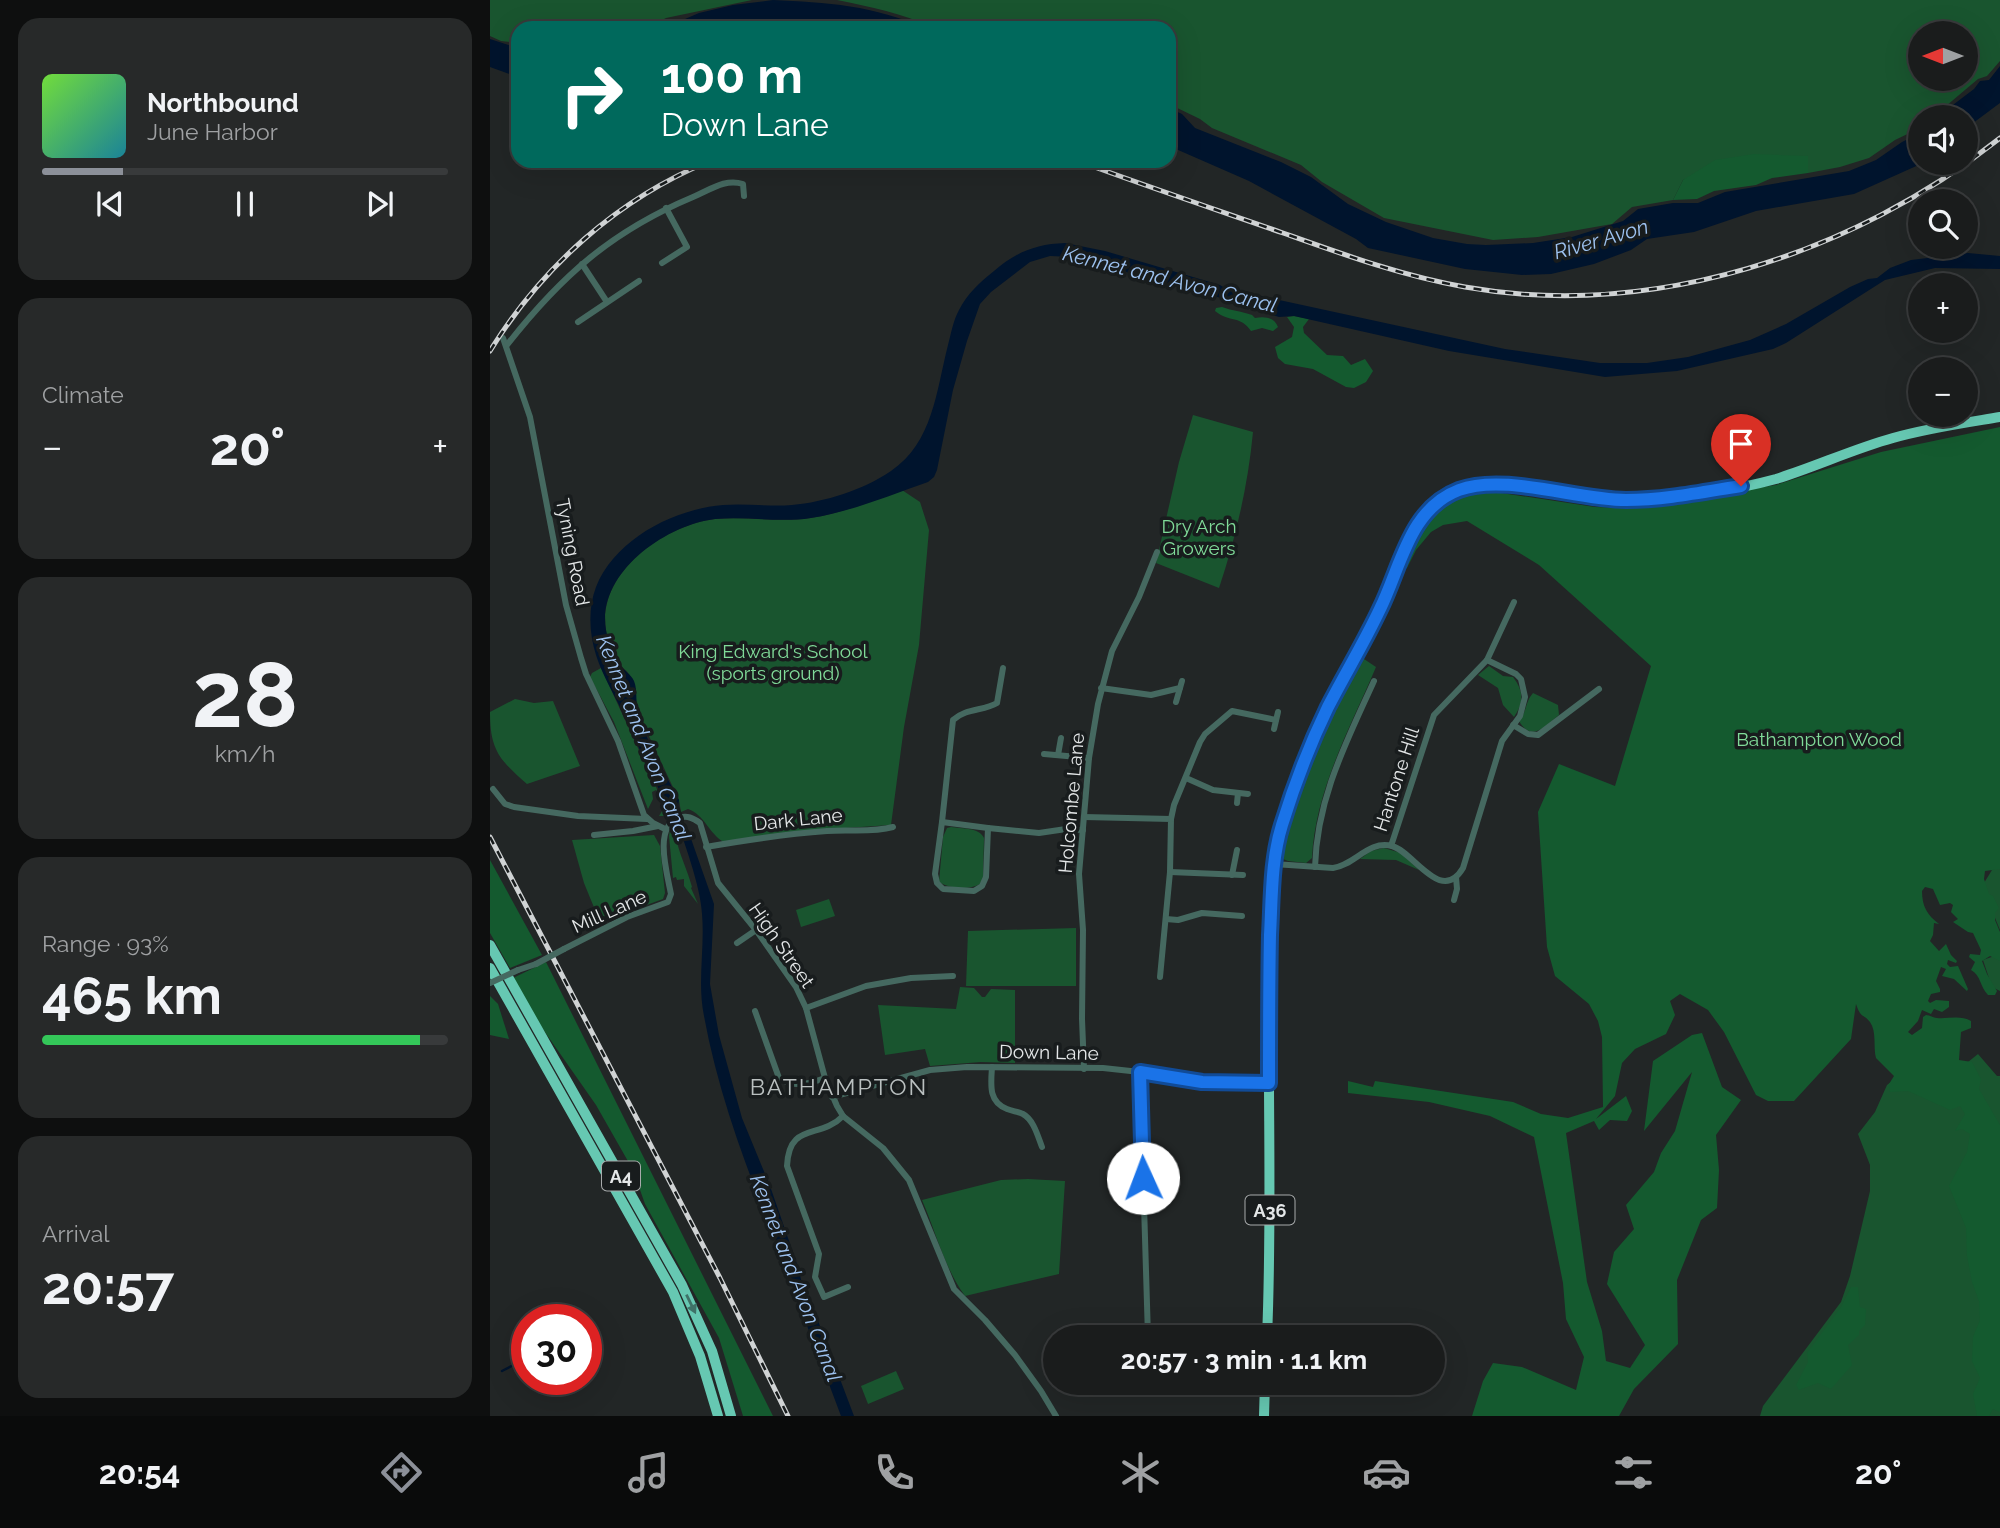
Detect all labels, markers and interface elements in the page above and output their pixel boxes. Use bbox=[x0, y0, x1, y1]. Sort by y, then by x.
north arrow bbox=[1908, 21, 1978, 91]
map controls bbox=[1908, 21, 1978, 427]
text: 100 m bbox=[661, 47, 803, 104]
icon: right bbox=[546, 49, 637, 140]
text: Northbound bbox=[147, 88, 299, 118]
button: sound bbox=[1908, 105, 1978, 175]
text: Down Lane bbox=[661, 106, 829, 143]
text: June Harbor bbox=[147, 118, 278, 145]
icon: previous bbox=[91, 185, 129, 223]
icon: pause bbox=[226, 185, 264, 223]
icon: next bbox=[361, 185, 399, 223]
button: search bbox=[1908, 189, 1978, 259]
water label: River Avon bbox=[1551, 214, 1651, 264]
water label: Kennet and Avon Canal bbox=[1060, 240, 1280, 318]
button: + bbox=[1908, 273, 1978, 343]
button: − bbox=[1908, 357, 1978, 427]
text: Climate bbox=[42, 381, 124, 408]
pin bbox=[1711, 414, 1771, 486]
text: 20° bbox=[210, 416, 285, 477]
text: − bbox=[42, 424, 62, 469]
text: + bbox=[432, 424, 448, 469]
icon: arrive bbox=[1722, 425, 1760, 463]
street label: Tyning Road bbox=[552, 496, 594, 608]
park label: Dry Arch Growers bbox=[1161, 515, 1237, 559]
water label: Kennet and Avon Canal bbox=[591, 631, 697, 845]
park label: King Edward's School (sports ground) bbox=[678, 640, 868, 684]
text: 28 bbox=[192, 641, 298, 748]
street label: Hantone Hill bbox=[1369, 723, 1423, 834]
park label: Bathampton Wood bbox=[1736, 728, 1902, 750]
street label: Holcombe Lane bbox=[1054, 732, 1088, 874]
text: km/h bbox=[215, 740, 275, 767]
street label: Dark Lane bbox=[753, 803, 843, 835]
street label: Mill Lane bbox=[568, 885, 650, 937]
street label: High Street bbox=[745, 898, 820, 992]
text: Range · 93% bbox=[42, 930, 169, 957]
text: 465 km bbox=[42, 965, 222, 1026]
street label: Down Lane bbox=[999, 1040, 1099, 1064]
district label: BATHAMPTON bbox=[750, 1073, 928, 1100]
position arrow bbox=[1106, 1141, 1180, 1215]
road number: A4 bbox=[602, 1162, 640, 1190]
water label: Kennet and Avon Canal bbox=[745, 1171, 847, 1385]
road number: A36 bbox=[1246, 1196, 1294, 1224]
text: Arrival bbox=[42, 1220, 109, 1247]
text: 20:57 bbox=[42, 1255, 174, 1316]
one-way arrow bbox=[686, 1294, 697, 1314]
speed limit sign: 30 bbox=[511, 1304, 602, 1395]
text: 20:57 · 3 min · 1.1 km bbox=[1121, 1345, 1367, 1375]
icon: directions bbox=[377, 1448, 426, 1497]
icon: music bbox=[624, 1448, 673, 1497]
icon: phone bbox=[870, 1448, 919, 1497]
icon: climate bbox=[1116, 1448, 1165, 1497]
icon: car bbox=[1362, 1448, 1411, 1497]
icon: filters bbox=[1609, 1448, 1658, 1497]
text: 20:54 bbox=[99, 1454, 180, 1491]
text: 20° bbox=[1855, 1454, 1901, 1491]

